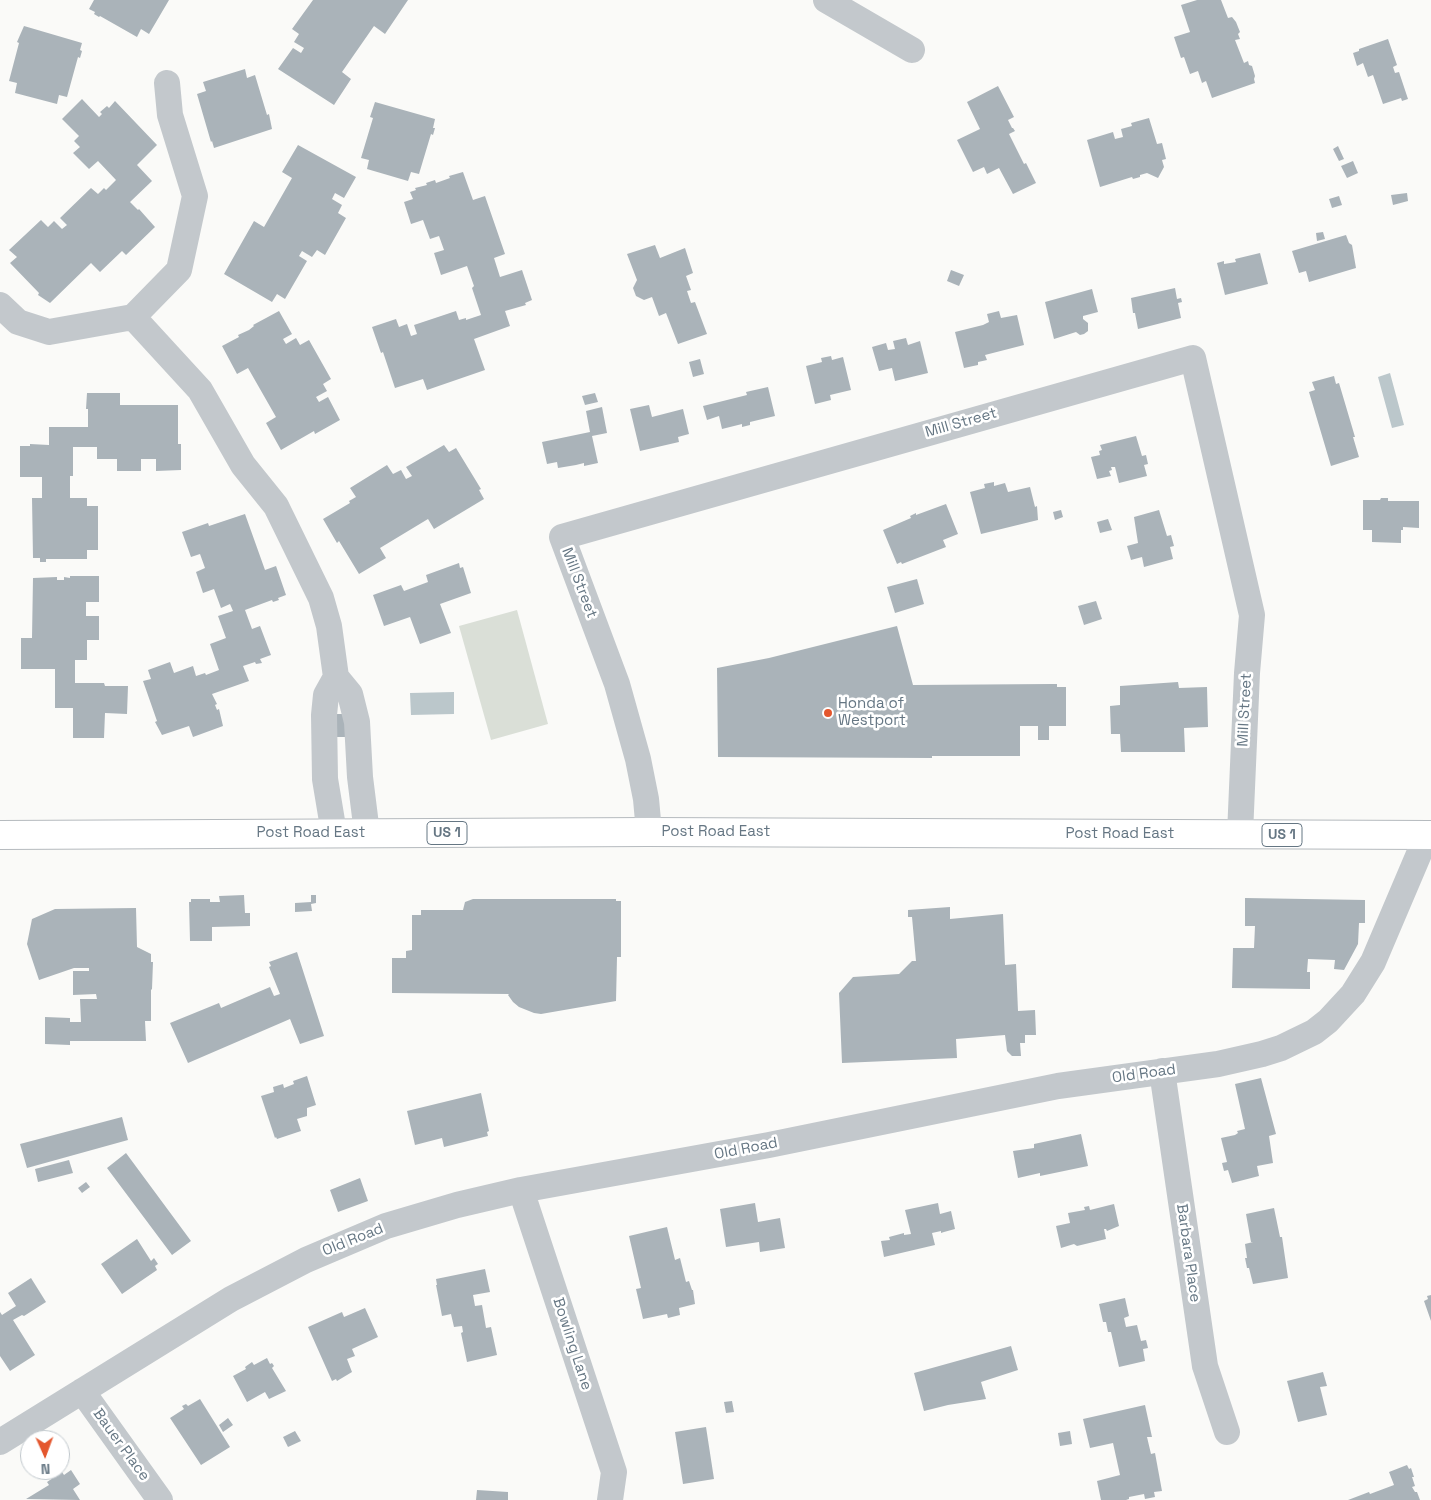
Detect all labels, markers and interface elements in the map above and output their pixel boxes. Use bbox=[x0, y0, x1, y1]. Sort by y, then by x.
street label: Mill Street bbox=[923, 404, 999, 442]
street label: Mill Street bbox=[557, 545, 601, 621]
street label: Mill Street bbox=[1234, 673, 1256, 747]
place label: Honda of Westport bbox=[838, 695, 906, 730]
marker: Honda of Westport bbox=[822, 707, 834, 719]
road number: US 1 bbox=[427, 821, 467, 844]
street label: Post Road East bbox=[662, 823, 770, 841]
street label: Post Road East bbox=[257, 824, 365, 842]
road number: US 1 bbox=[1262, 824, 1302, 846]
street label: Post Road East bbox=[1066, 825, 1174, 843]
street label: Old Road bbox=[1111, 1061, 1177, 1087]
street label: Old Road bbox=[713, 1134, 779, 1164]
street label: Barbara Place bbox=[1172, 1203, 1204, 1303]
street label: Old Road bbox=[320, 1220, 386, 1260]
street label: Bowling Lane bbox=[549, 1296, 595, 1392]
street label: Bauer Place bbox=[89, 1405, 153, 1485]
north arrow bbox=[20, 1430, 70, 1480]
text: N bbox=[40, 1460, 51, 1478]

